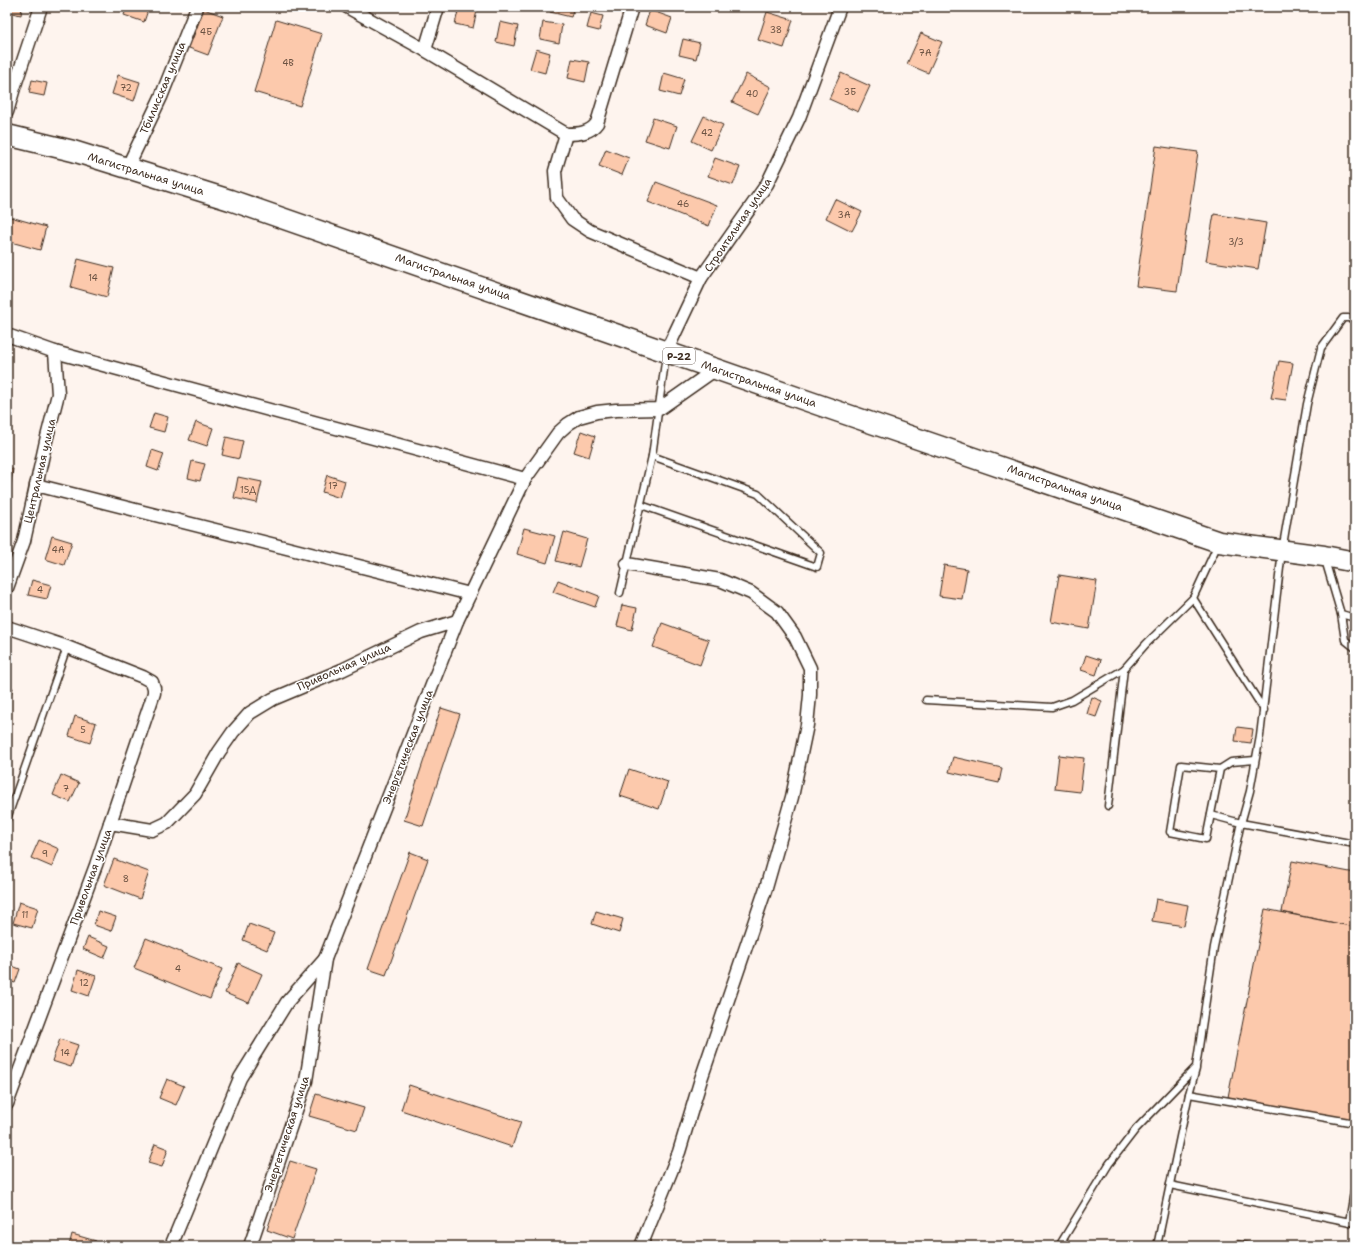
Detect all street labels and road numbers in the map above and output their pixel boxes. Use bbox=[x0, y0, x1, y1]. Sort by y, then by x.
street label: Тбилисская улица bbox=[137, 39, 189, 137]
street label: Магистральная улица bbox=[86, 149, 206, 199]
street label: Строительная улица bbox=[701, 175, 775, 275]
street label: Магистральная улица bbox=[393, 250, 513, 304]
road number: Р-22 bbox=[663, 348, 695, 364]
street label: Магистральная улица bbox=[699, 357, 819, 411]
street label: Центральная улица bbox=[21, 417, 59, 525]
street label: Магистральная улица bbox=[1005, 461, 1125, 515]
street label: Привольная улица bbox=[295, 640, 393, 694]
street label: Энергетическая улица bbox=[379, 688, 437, 806]
street label: Привольная улица bbox=[67, 827, 115, 927]
street label: Энергетическая улица bbox=[261, 1074, 313, 1194]

